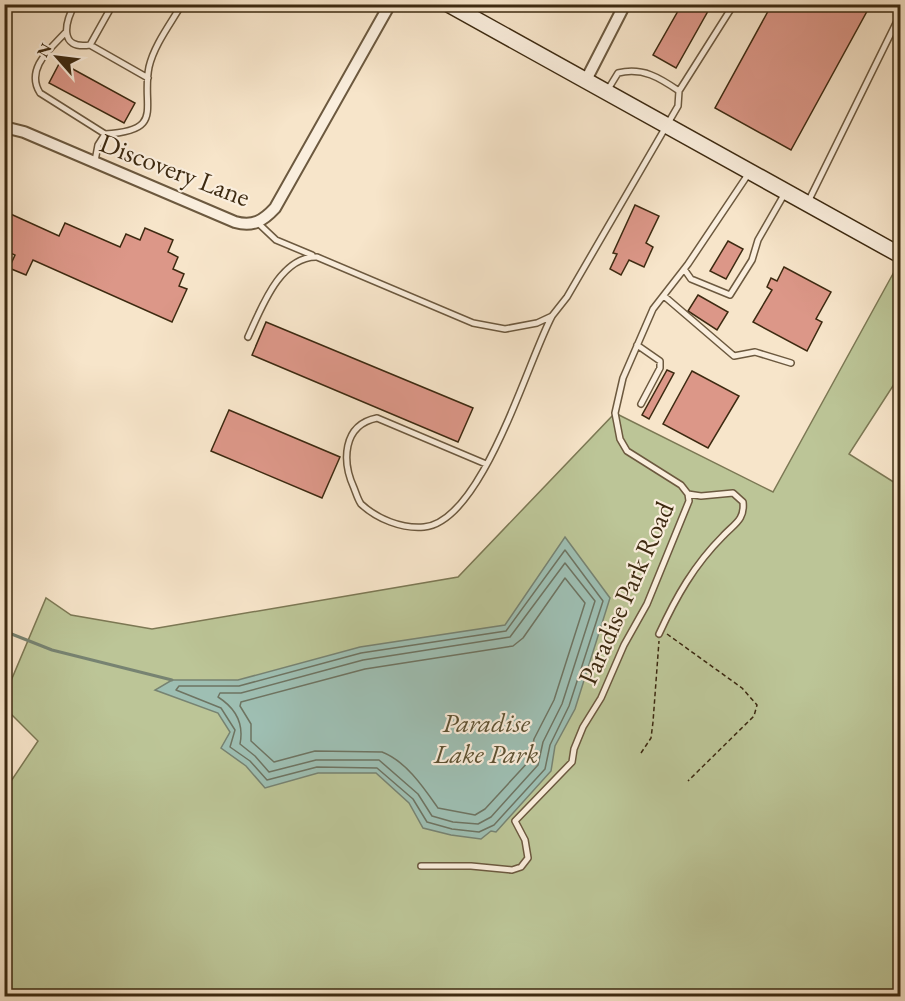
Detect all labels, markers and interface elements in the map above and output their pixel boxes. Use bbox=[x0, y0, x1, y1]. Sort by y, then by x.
north arrow bbox=[27, 27, 87, 87]
text: N bbox=[32, 40, 57, 61]
street label: Discovery Lane bbox=[95, 125, 255, 214]
street label: Paradise Park Road bbox=[569, 495, 682, 690]
park label: Paradise Lake Park bbox=[433, 705, 538, 771]

